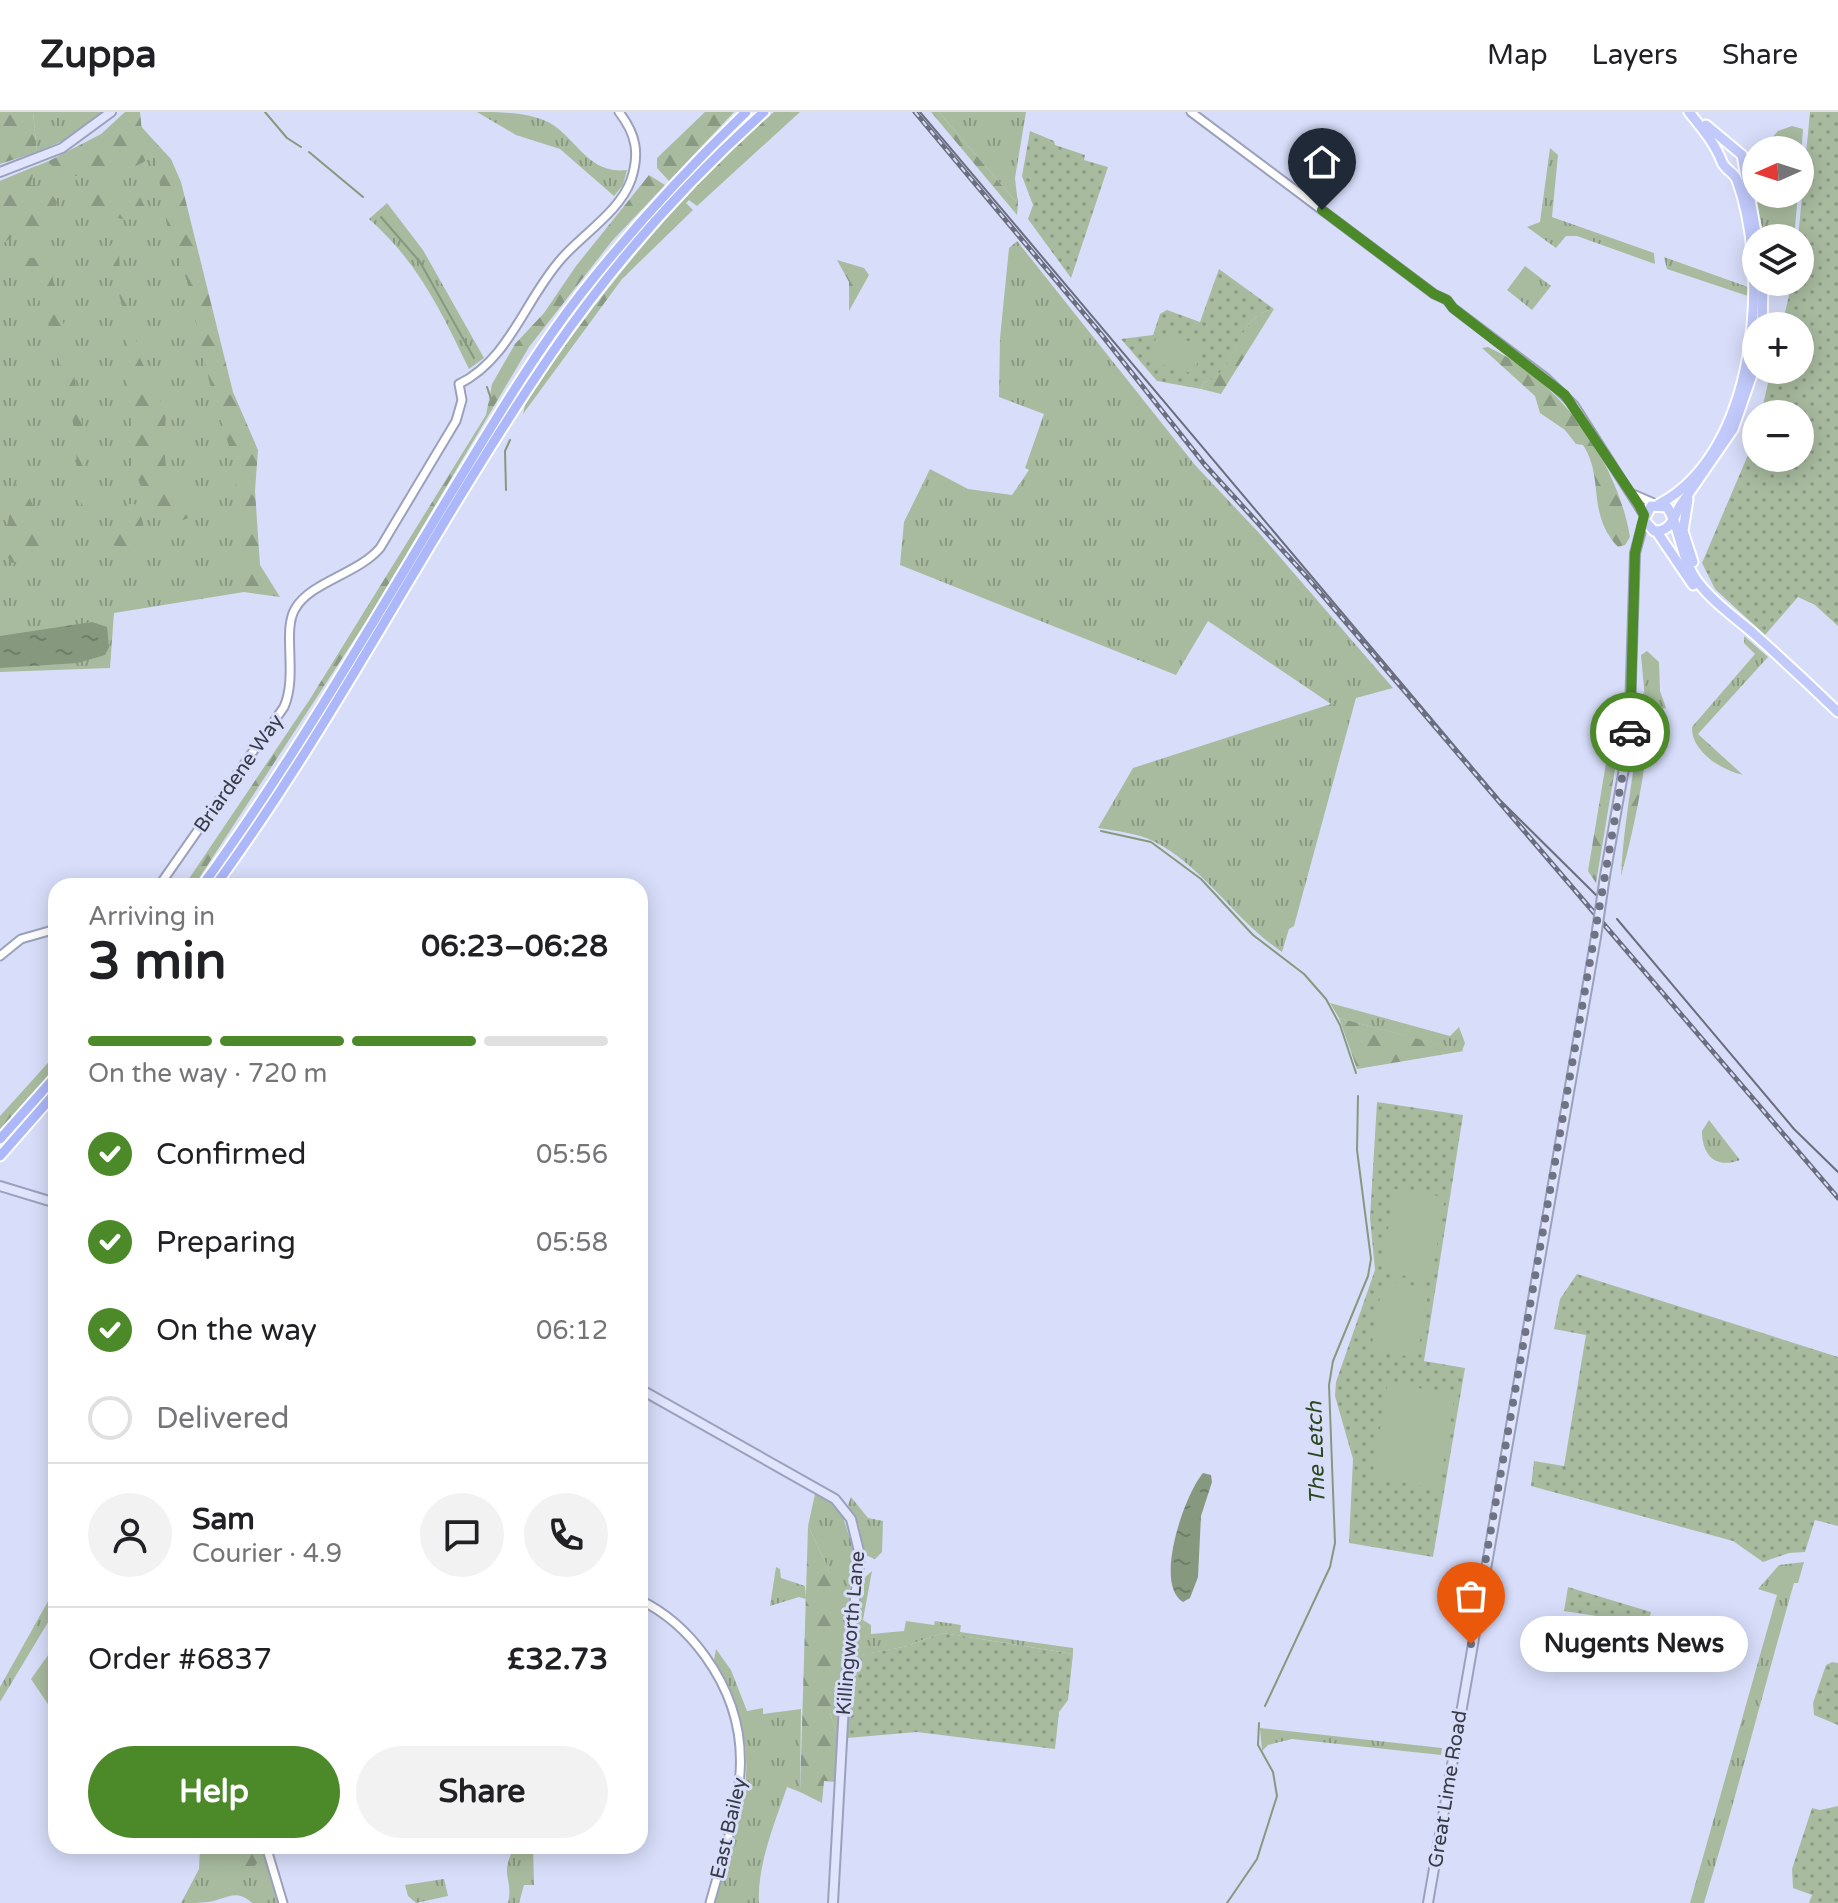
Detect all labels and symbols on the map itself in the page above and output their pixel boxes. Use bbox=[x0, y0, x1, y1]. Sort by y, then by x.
pin bbox=[1288, 128, 1356, 210]
north arrow bbox=[1742, 136, 1814, 208]
courier bbox=[1590, 692, 1670, 772]
street label: Briardene Way bbox=[189, 710, 289, 837]
water label: The Letch bbox=[1301, 1400, 1331, 1505]
street label: Killingworth Lane bbox=[832, 1550, 870, 1716]
pin bbox=[1437, 1562, 1505, 1644]
callout: Nugents News bbox=[1519, 1616, 1747, 1672]
street label: Great Lime Road bbox=[1424, 1709, 1472, 1870]
street label: East Bailey bbox=[706, 1775, 752, 1881]

